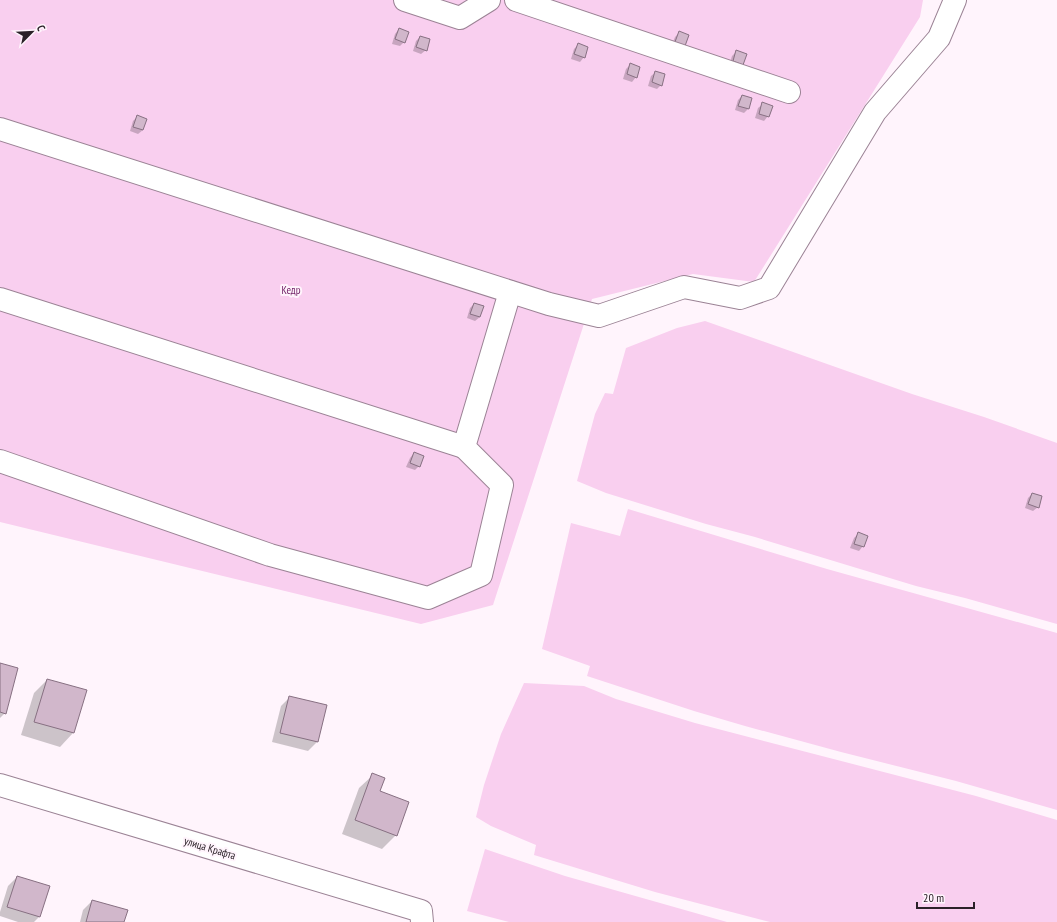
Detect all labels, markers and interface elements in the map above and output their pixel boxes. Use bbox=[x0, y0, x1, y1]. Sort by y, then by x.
north arrow bbox=[12, 12, 52, 52]
text: С bbox=[34, 23, 49, 33]
park label: Кедр bbox=[282, 283, 301, 297]
street label: улица Крафта bbox=[182, 834, 238, 862]
scale bar bbox=[917, 884, 974, 910]
text: 20 m bbox=[923, 890, 944, 905]

